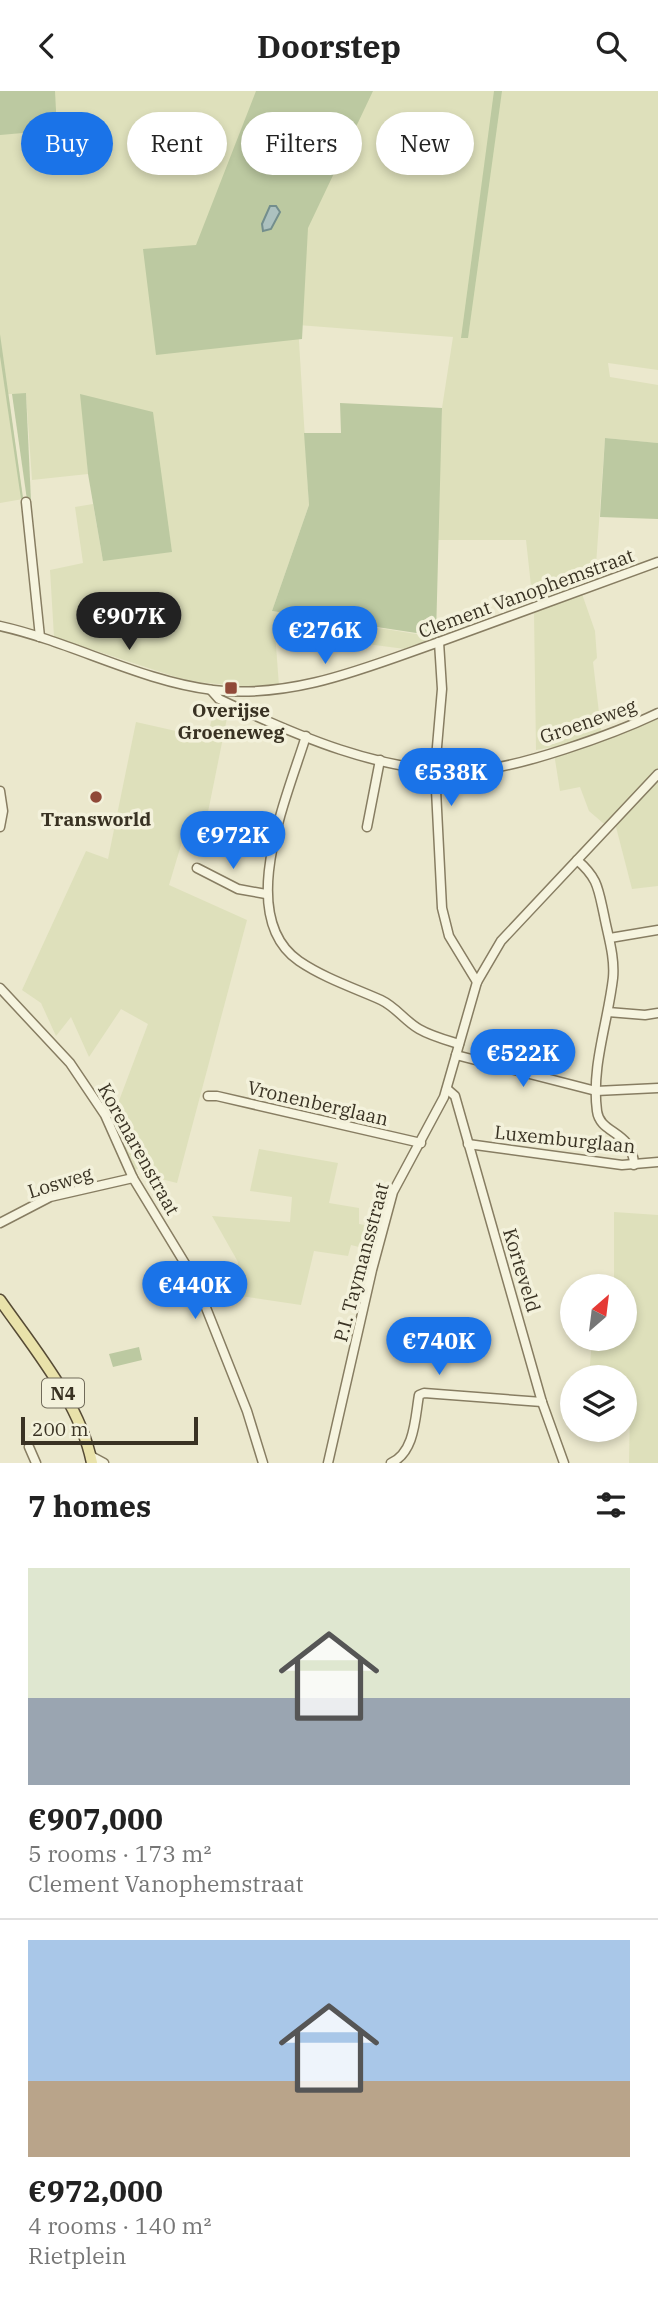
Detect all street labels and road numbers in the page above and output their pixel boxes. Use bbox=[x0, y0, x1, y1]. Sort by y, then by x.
street label: Clement Vanophemstraat bbox=[415, 543, 637, 643]
street label: Groeneweg bbox=[536, 693, 640, 749]
street label: Vronenberglaan bbox=[245, 1075, 391, 1131]
street label: Korenarenstraat bbox=[93, 1079, 185, 1219]
street label: Luxemburglaan bbox=[493, 1120, 637, 1158]
street label: Losweg bbox=[25, 1161, 96, 1203]
street label: P.I. Taymansstraat bbox=[328, 1179, 394, 1344]
street label: Korteveld bbox=[498, 1225, 546, 1315]
road number: N4 bbox=[42, 1379, 84, 1407]

